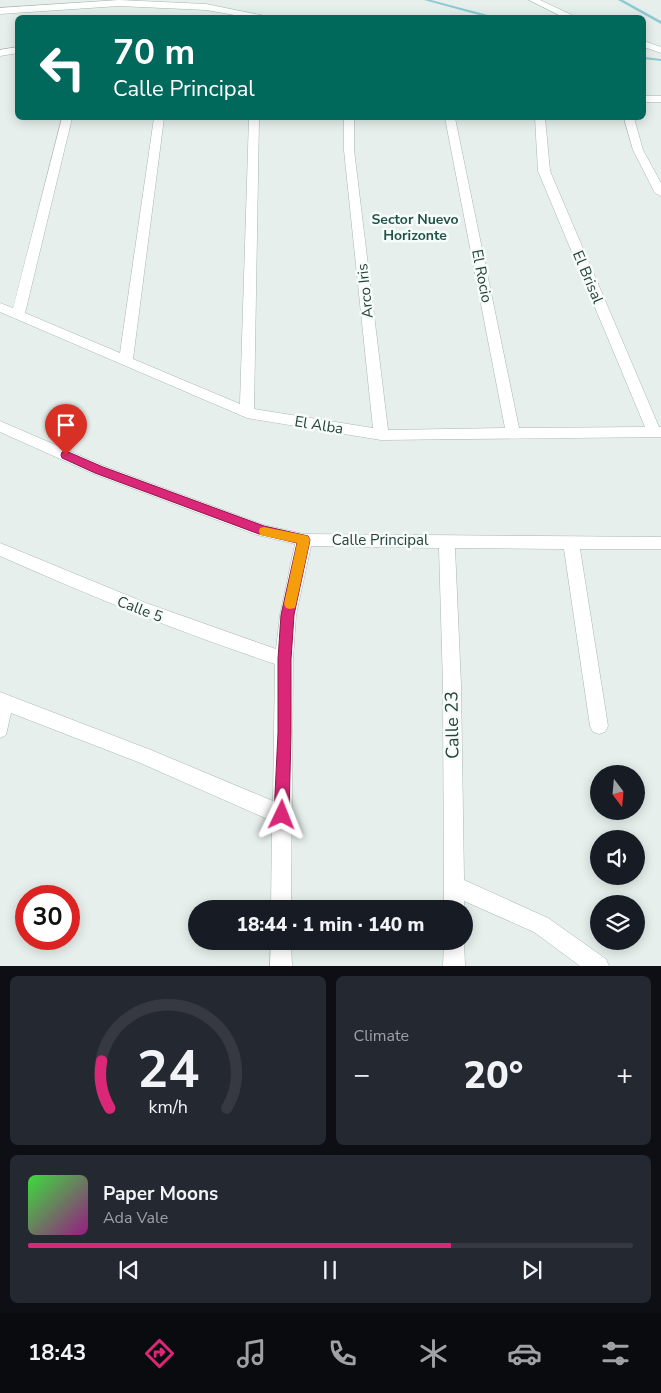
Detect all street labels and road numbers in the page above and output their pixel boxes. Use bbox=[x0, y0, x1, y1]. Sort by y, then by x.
street label: El Brisal bbox=[568, 247, 608, 307]
street label: El Rocio bbox=[467, 248, 497, 304]
street label: Arco Iris bbox=[352, 263, 378, 319]
street label: El Alba bbox=[293, 411, 345, 439]
street label: Calle Principal bbox=[332, 530, 429, 550]
street label: Calle 5 bbox=[114, 591, 166, 627]
street label: Calle 23 bbox=[439, 691, 465, 759]

